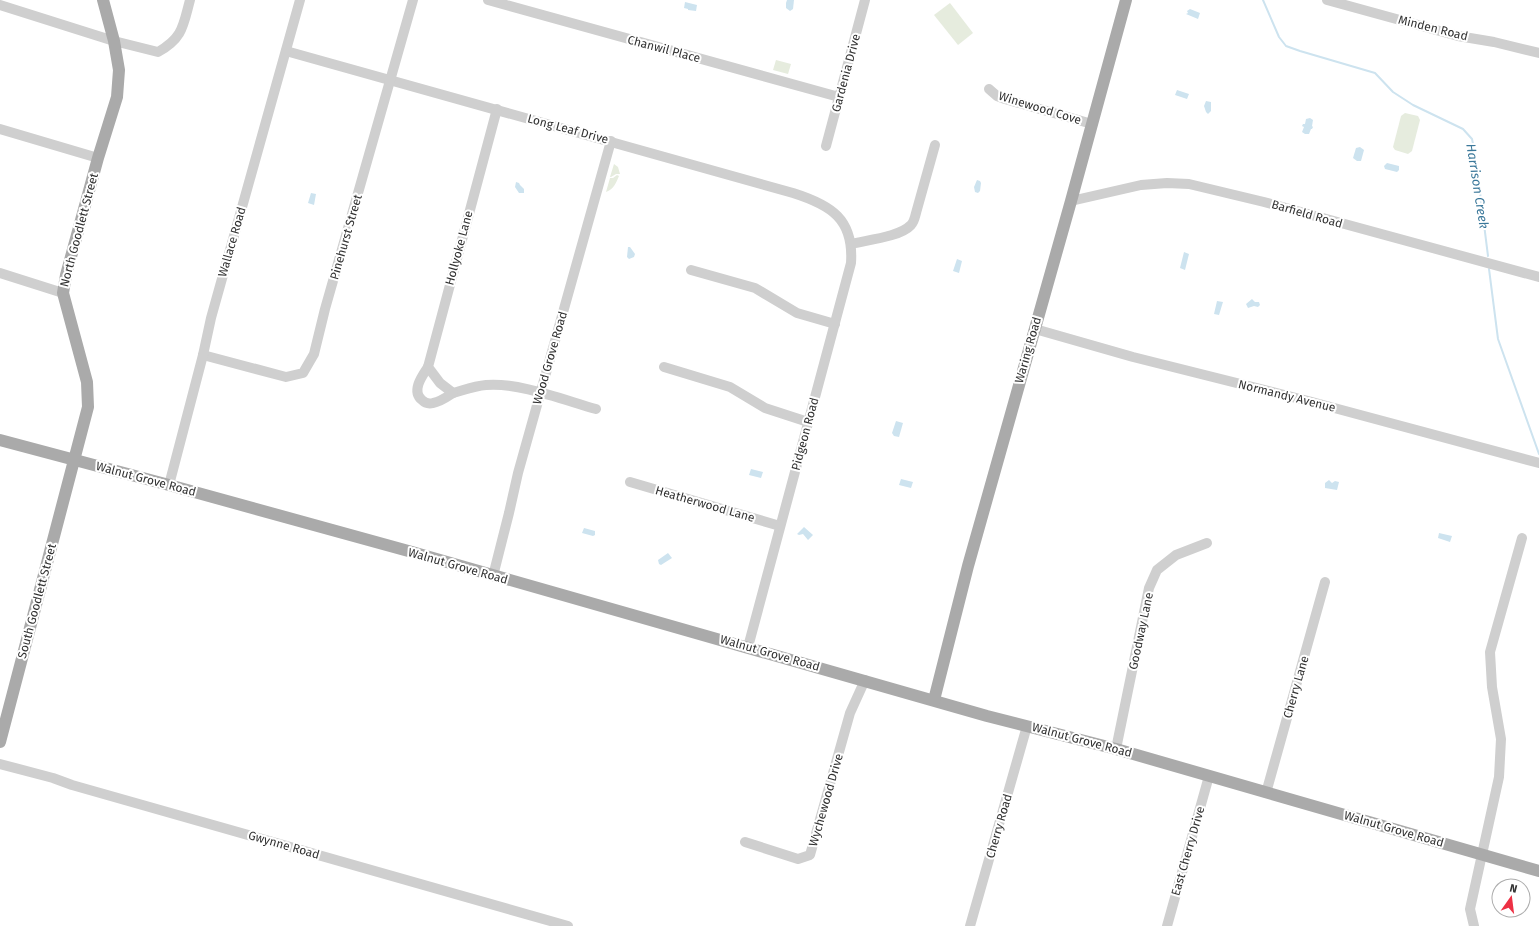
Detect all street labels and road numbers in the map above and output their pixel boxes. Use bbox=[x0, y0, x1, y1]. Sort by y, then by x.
street label: Minden Road bbox=[1397, 13, 1469, 43]
street label: Gardenia Drive bbox=[829, 32, 863, 114]
street label: Chanwil Place bbox=[626, 33, 702, 65]
street label: Winewood Cove bbox=[997, 89, 1083, 127]
street label: Long Leaf Drive bbox=[526, 111, 610, 147]
street label: North Goodlett Street bbox=[57, 171, 101, 289]
street label: Pinehurst Street bbox=[327, 192, 365, 281]
street label: Barfield Road bbox=[1270, 197, 1344, 231]
street label: Wallace Road bbox=[215, 205, 249, 279]
street label: Hollyoke Lane bbox=[442, 209, 476, 287]
street label: Wood Grove Road bbox=[530, 310, 570, 406]
street label: Waring Road bbox=[1012, 315, 1044, 385]
street label: Normandy Avenue bbox=[1237, 377, 1337, 415]
street label: Pidgeon Road bbox=[789, 396, 821, 472]
street label: Walnut Grove Road bbox=[94, 459, 198, 499]
street label: Heatherwood Lane bbox=[654, 483, 756, 525]
street label: South Goodlett Street bbox=[15, 541, 59, 660]
street label: Walnut Grove Road bbox=[407, 545, 509, 587]
street label: Goodway Lane bbox=[1126, 591, 1156, 671]
street label: Walnut Grove Road bbox=[719, 632, 821, 674]
street label: Cherry Lane bbox=[1280, 654, 1312, 720]
street label: Walnut Grove Road bbox=[1030, 720, 1134, 760]
street label: Wychewood Drive bbox=[806, 752, 846, 848]
street label: Cherry Road bbox=[983, 792, 1015, 860]
street label: East Cherry Drive bbox=[1169, 805, 1207, 897]
street label: Walnut Grove Road bbox=[1343, 808, 1445, 850]
street label: Gwynne Road bbox=[247, 828, 321, 862]

